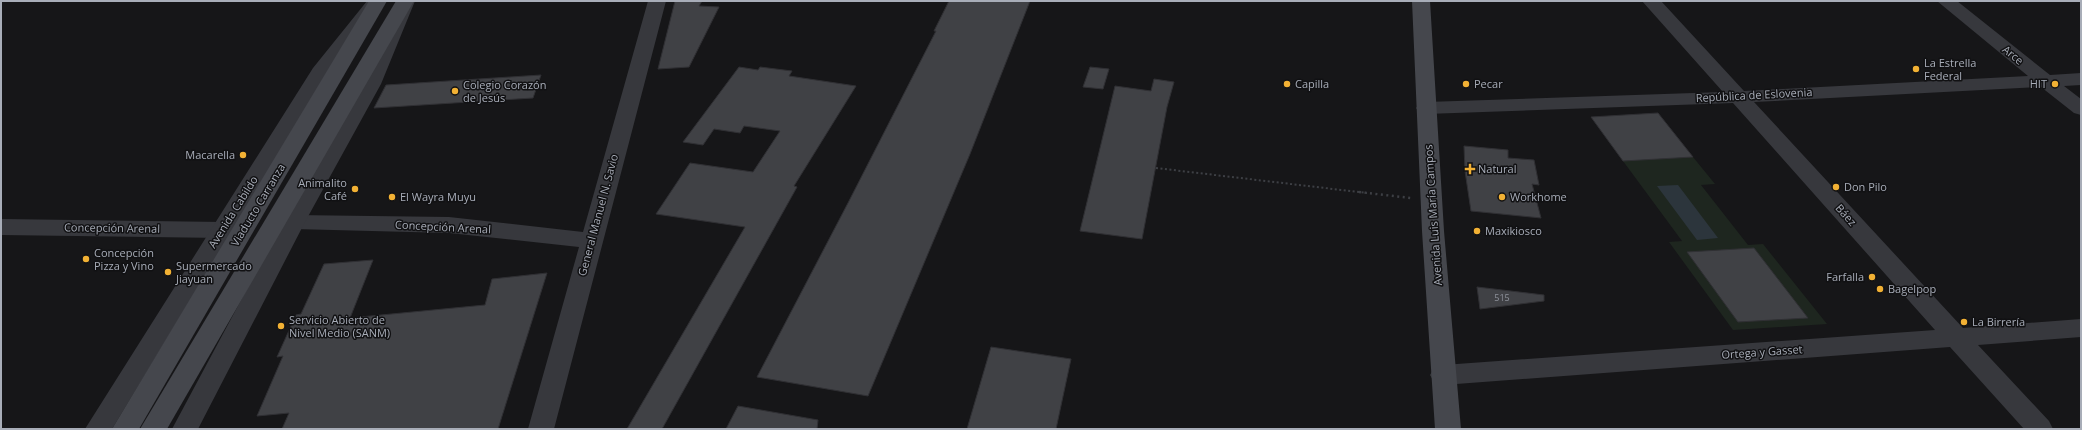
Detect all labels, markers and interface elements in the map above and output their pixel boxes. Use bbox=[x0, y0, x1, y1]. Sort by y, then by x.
street label: Arce bbox=[2000, 42, 2027, 68]
place label: La Estrella Federal bbox=[1924, 55, 1976, 83]
marker: La Estrella Federal bbox=[1911, 64, 1921, 74]
place label: Capilla bbox=[1295, 76, 1329, 91]
place label: Pecar bbox=[1474, 76, 1503, 91]
place label: HIT bbox=[2030, 76, 2047, 91]
place label: Colegio Corazón de Jesús bbox=[463, 77, 546, 105]
marker: Capilla bbox=[1282, 79, 1292, 89]
marker: Pecar bbox=[1461, 79, 1471, 89]
marker: HIT bbox=[2050, 79, 2060, 89]
street label: República de Eslovenia bbox=[1695, 84, 1813, 105]
marker: Colegio Corazón de Jesús bbox=[450, 86, 460, 96]
street label: Avenida Luis María Campos bbox=[1420, 144, 1445, 286]
place label: Macarella bbox=[185, 147, 235, 162]
marker: Macarella bbox=[238, 150, 248, 160]
street label: General Manuel N. Savio bbox=[574, 152, 621, 278]
street label: Viaducto Carranza bbox=[227, 161, 288, 249]
place label: Natural bbox=[1478, 161, 1516, 176]
marker: Natural bbox=[1465, 164, 1475, 174]
street label: Avenida Cabildo bbox=[204, 172, 261, 251]
place label: Animalito Café bbox=[298, 175, 347, 203]
place label: Don Pilo bbox=[1844, 179, 1887, 194]
marker: Don Pilo bbox=[1831, 182, 1841, 192]
marker: Animalito Café bbox=[350, 184, 360, 194]
place label: El Wayra Muyu bbox=[400, 189, 476, 204]
place label: Workhome bbox=[1510, 189, 1567, 204]
marker: El Wayra Muyu bbox=[387, 192, 397, 202]
marker: Workhome bbox=[1497, 192, 1507, 202]
street label: Báez bbox=[1833, 201, 1860, 229]
street label: Concepción Arenal bbox=[395, 216, 491, 237]
street label: Concepción Arenal bbox=[64, 219, 160, 236]
place label: Maxikiosco bbox=[1485, 223, 1542, 238]
marker: Maxikiosco bbox=[1472, 226, 1482, 236]
place label: Concepción Pizza y Vino bbox=[94, 245, 154, 273]
marker: Concepción Pizza y Vino bbox=[81, 254, 91, 264]
place label: Supermercado Jiayuan bbox=[175, 258, 252, 286]
marker: Supermercado Jiayuan bbox=[163, 267, 173, 277]
place label: Farfalla bbox=[1826, 269, 1864, 284]
marker: Farfalla bbox=[1867, 272, 1877, 282]
place label: Bagelpop bbox=[1888, 281, 1936, 296]
marker: Bagelpop bbox=[1875, 284, 1885, 294]
house number: 515 bbox=[1494, 291, 1510, 304]
place label: Servicio Abierto de Nivel Medio (SANM) bbox=[289, 312, 390, 340]
place label: La Birrería bbox=[1972, 314, 2025, 329]
marker: La Birrería bbox=[1959, 317, 1969, 327]
marker: Servicio Abierto de Nivel Medio (SANM) bbox=[276, 321, 286, 331]
street label: Ortega y Gasset bbox=[1721, 341, 1803, 362]

